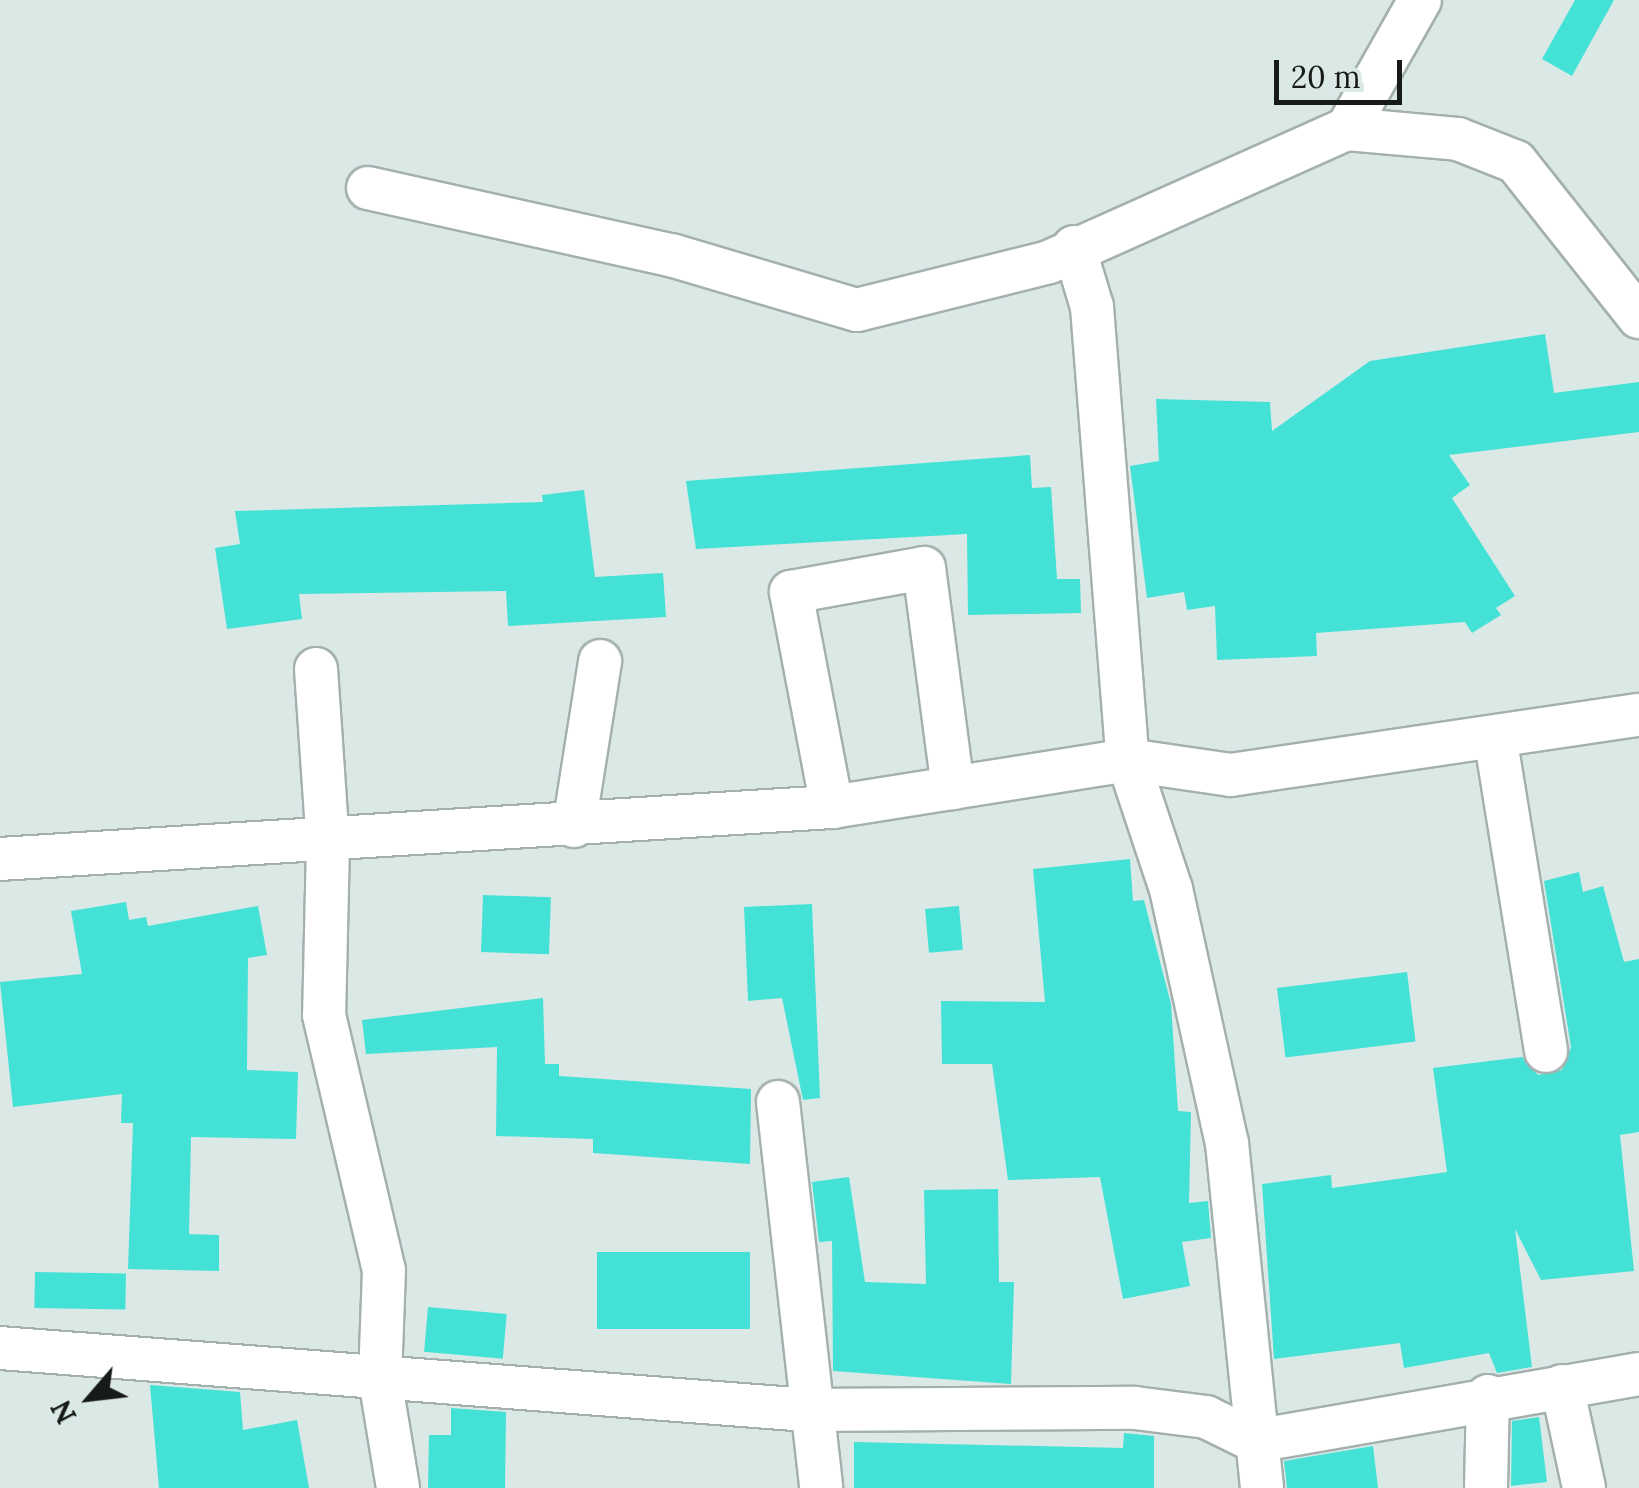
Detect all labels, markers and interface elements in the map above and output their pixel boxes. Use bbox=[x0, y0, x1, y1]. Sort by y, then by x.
scale bar bbox=[1279, 40, 1406, 102]
text: 20 m bbox=[1291, 58, 1360, 96]
north arrow bbox=[40, 1348, 140, 1448]
text: N bbox=[43, 1394, 84, 1430]

